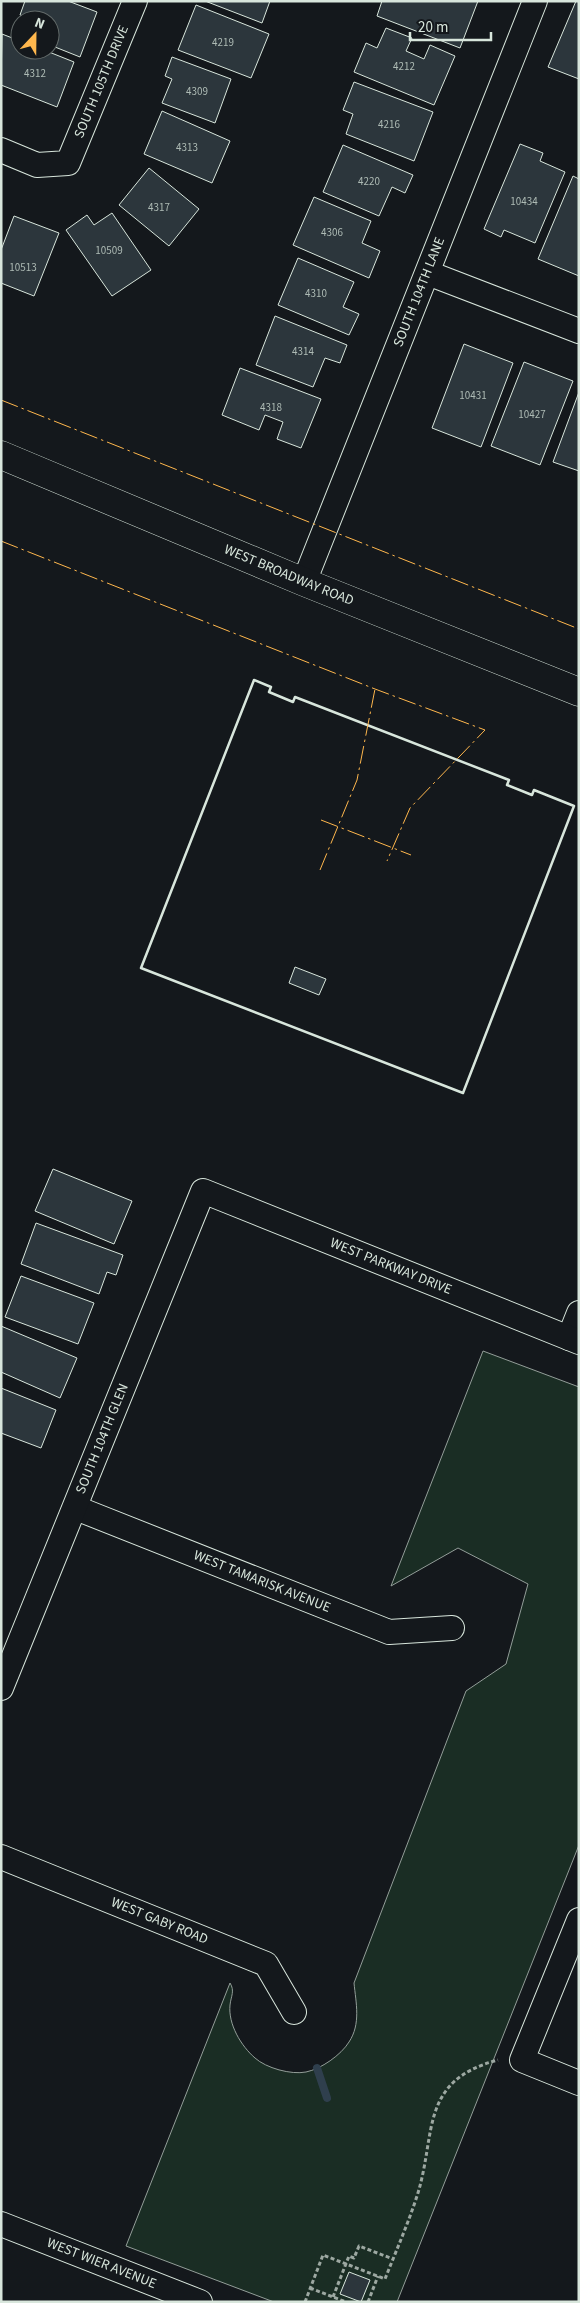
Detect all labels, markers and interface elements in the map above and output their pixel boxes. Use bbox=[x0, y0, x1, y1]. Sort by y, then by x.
north arrow bbox=[10, 10, 60, 60]
scale bar bbox=[410, 10, 491, 42]
text: N bbox=[31, 13, 48, 35]
text: 20 m bbox=[418, 17, 448, 38]
street label: SOUTH 105TH DRIVE bbox=[69, 22, 134, 141]
house number: 4219 bbox=[212, 35, 234, 50]
house number: 4212 bbox=[393, 59, 415, 74]
house number: 4312 bbox=[24, 66, 46, 81]
house number: 4309 bbox=[186, 84, 208, 99]
house number: 4216 bbox=[378, 117, 400, 132]
house number: 4313 bbox=[176, 140, 198, 155]
house number: 4220 bbox=[358, 174, 380, 189]
house number: 10434 bbox=[510, 194, 538, 209]
house number: 4317 bbox=[148, 200, 170, 215]
house number: 4306 bbox=[321, 225, 343, 240]
street label: SOUTH 104TH LANE bbox=[388, 234, 450, 350]
house number: 10509 bbox=[95, 243, 123, 258]
house number: 10513 bbox=[9, 260, 37, 275]
house number: 4310 bbox=[305, 286, 327, 301]
house number: 4314 bbox=[292, 344, 314, 359]
house number: 10431 bbox=[459, 388, 487, 403]
house number: 4318 bbox=[260, 400, 282, 415]
house number: 10427 bbox=[518, 407, 546, 422]
street label: WEST BROADWAY ROAD bbox=[221, 540, 357, 611]
street label: WEST PARKWAY DRIVE bbox=[327, 1233, 455, 1300]
street label: SOUTH 104TH GLEN bbox=[71, 1381, 134, 1497]
street label: WEST TAMARISK AVENUE bbox=[190, 1546, 333, 1618]
street label: WEST GABY ROAD bbox=[108, 1892, 211, 1950]
street label: WEST WIER AVENUE bbox=[44, 2233, 159, 2294]

